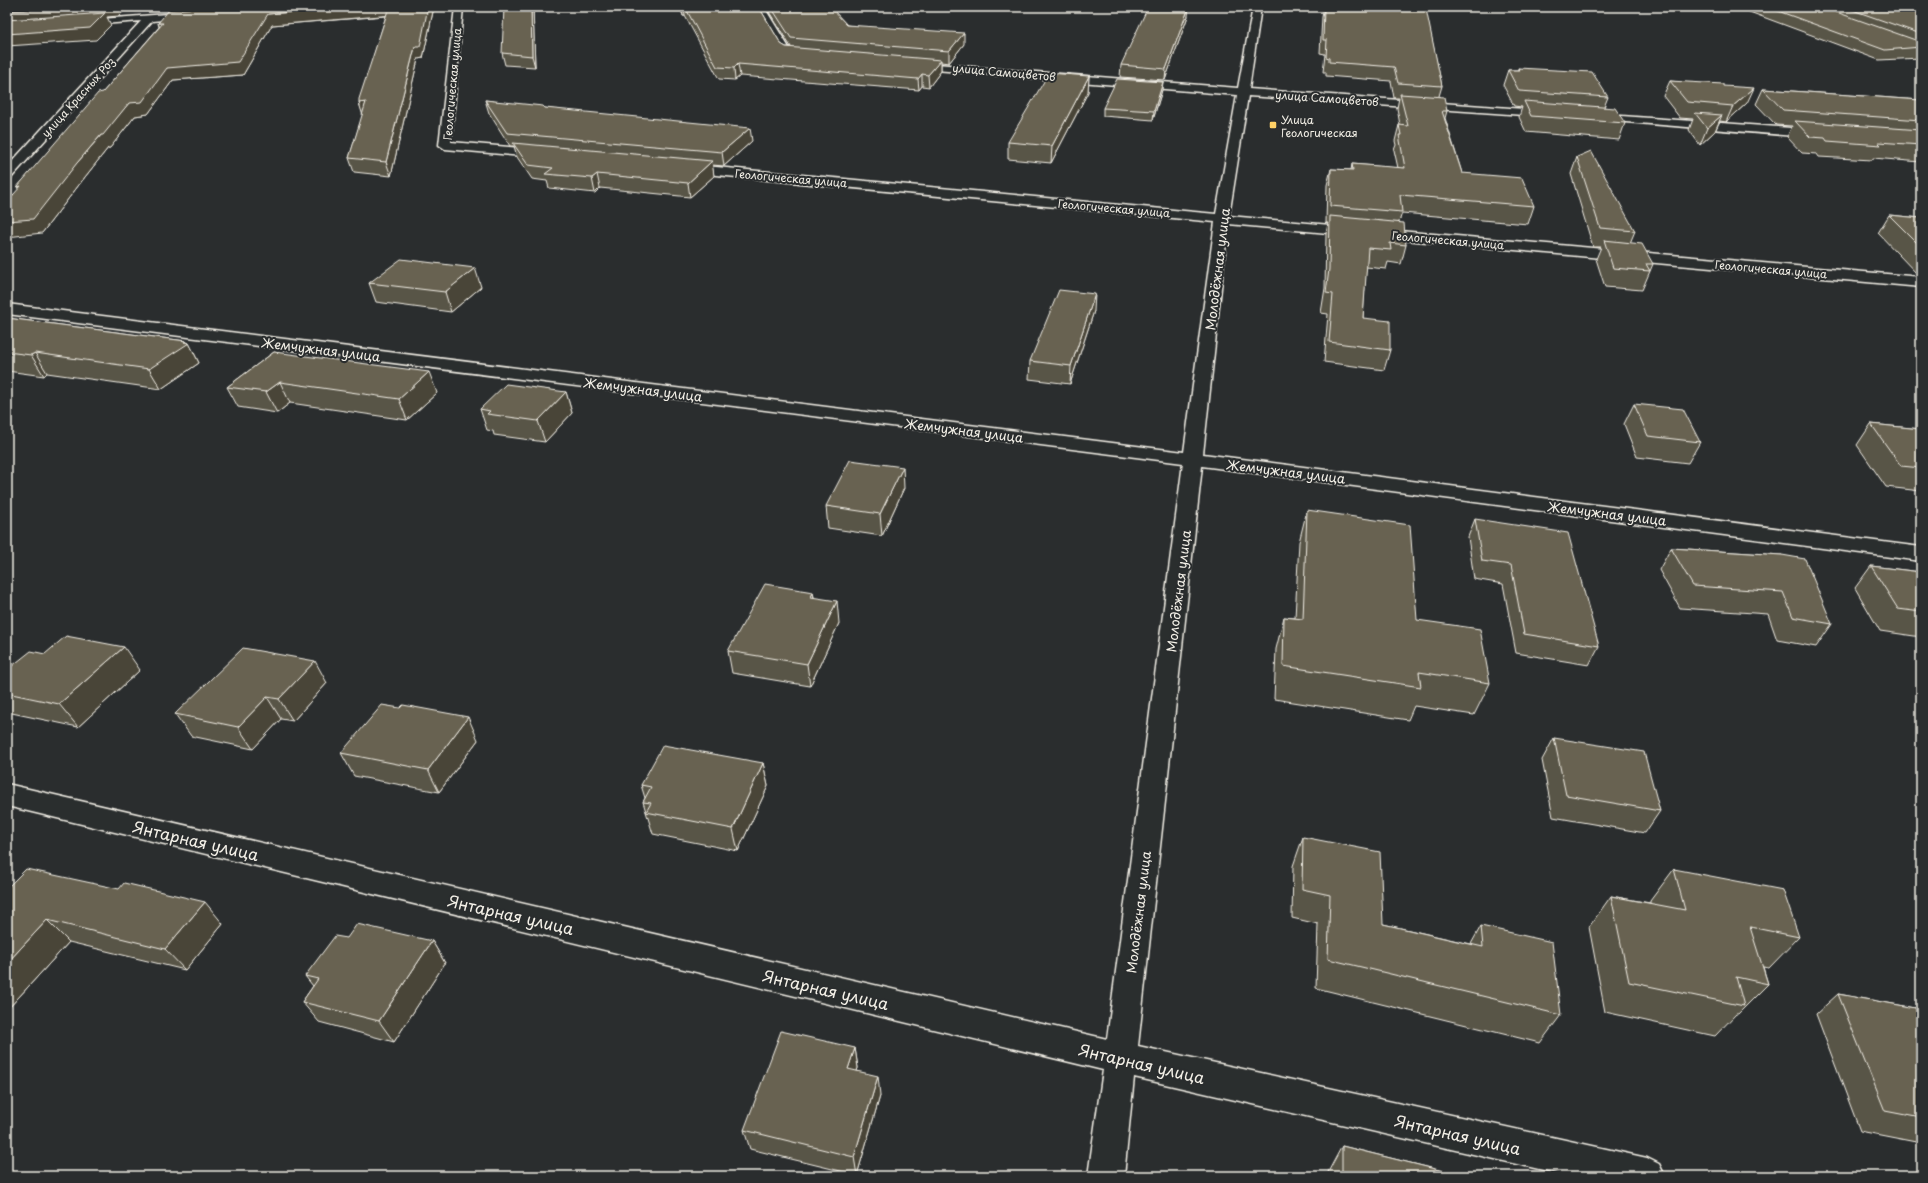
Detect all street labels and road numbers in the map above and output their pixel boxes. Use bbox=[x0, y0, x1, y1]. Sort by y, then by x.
street label: Геологическая улица bbox=[439, 27, 465, 141]
street label: улица Красных Роз bbox=[37, 53, 119, 141]
street label: улица Самоцветов bbox=[952, 59, 1056, 85]
street label: улица Самоцветов bbox=[1275, 86, 1379, 110]
street label: Геологическая улица bbox=[734, 165, 848, 191]
street label: Геологическая улица bbox=[1057, 195, 1171, 221]
street label: Молодёжная улица bbox=[1200, 206, 1234, 331]
street label: Геологическая улица bbox=[1391, 227, 1505, 253]
street label: Геологическая улица bbox=[1714, 256, 1828, 282]
street label: Жемчужная улица bbox=[260, 332, 382, 366]
street label: Жемчужная улица bbox=[582, 372, 704, 406]
street label: Жемчужная улица bbox=[903, 413, 1025, 447]
street label: Жемчужная улица bbox=[1225, 454, 1347, 488]
street label: Жемчужная улица bbox=[1546, 496, 1668, 530]
street label: Молодёжная улица bbox=[1161, 528, 1195, 653]
street label: Янтарная улица bbox=[131, 814, 261, 866]
street label: Молодёжная улица bbox=[1121, 849, 1155, 974]
street label: Янтарная улица bbox=[446, 888, 576, 940]
street label: Янтарная улица bbox=[761, 963, 891, 1015]
street label: Янтарная улица bbox=[1077, 1037, 1207, 1089]
street label: Янтарная улица bbox=[1393, 1108, 1523, 1160]

